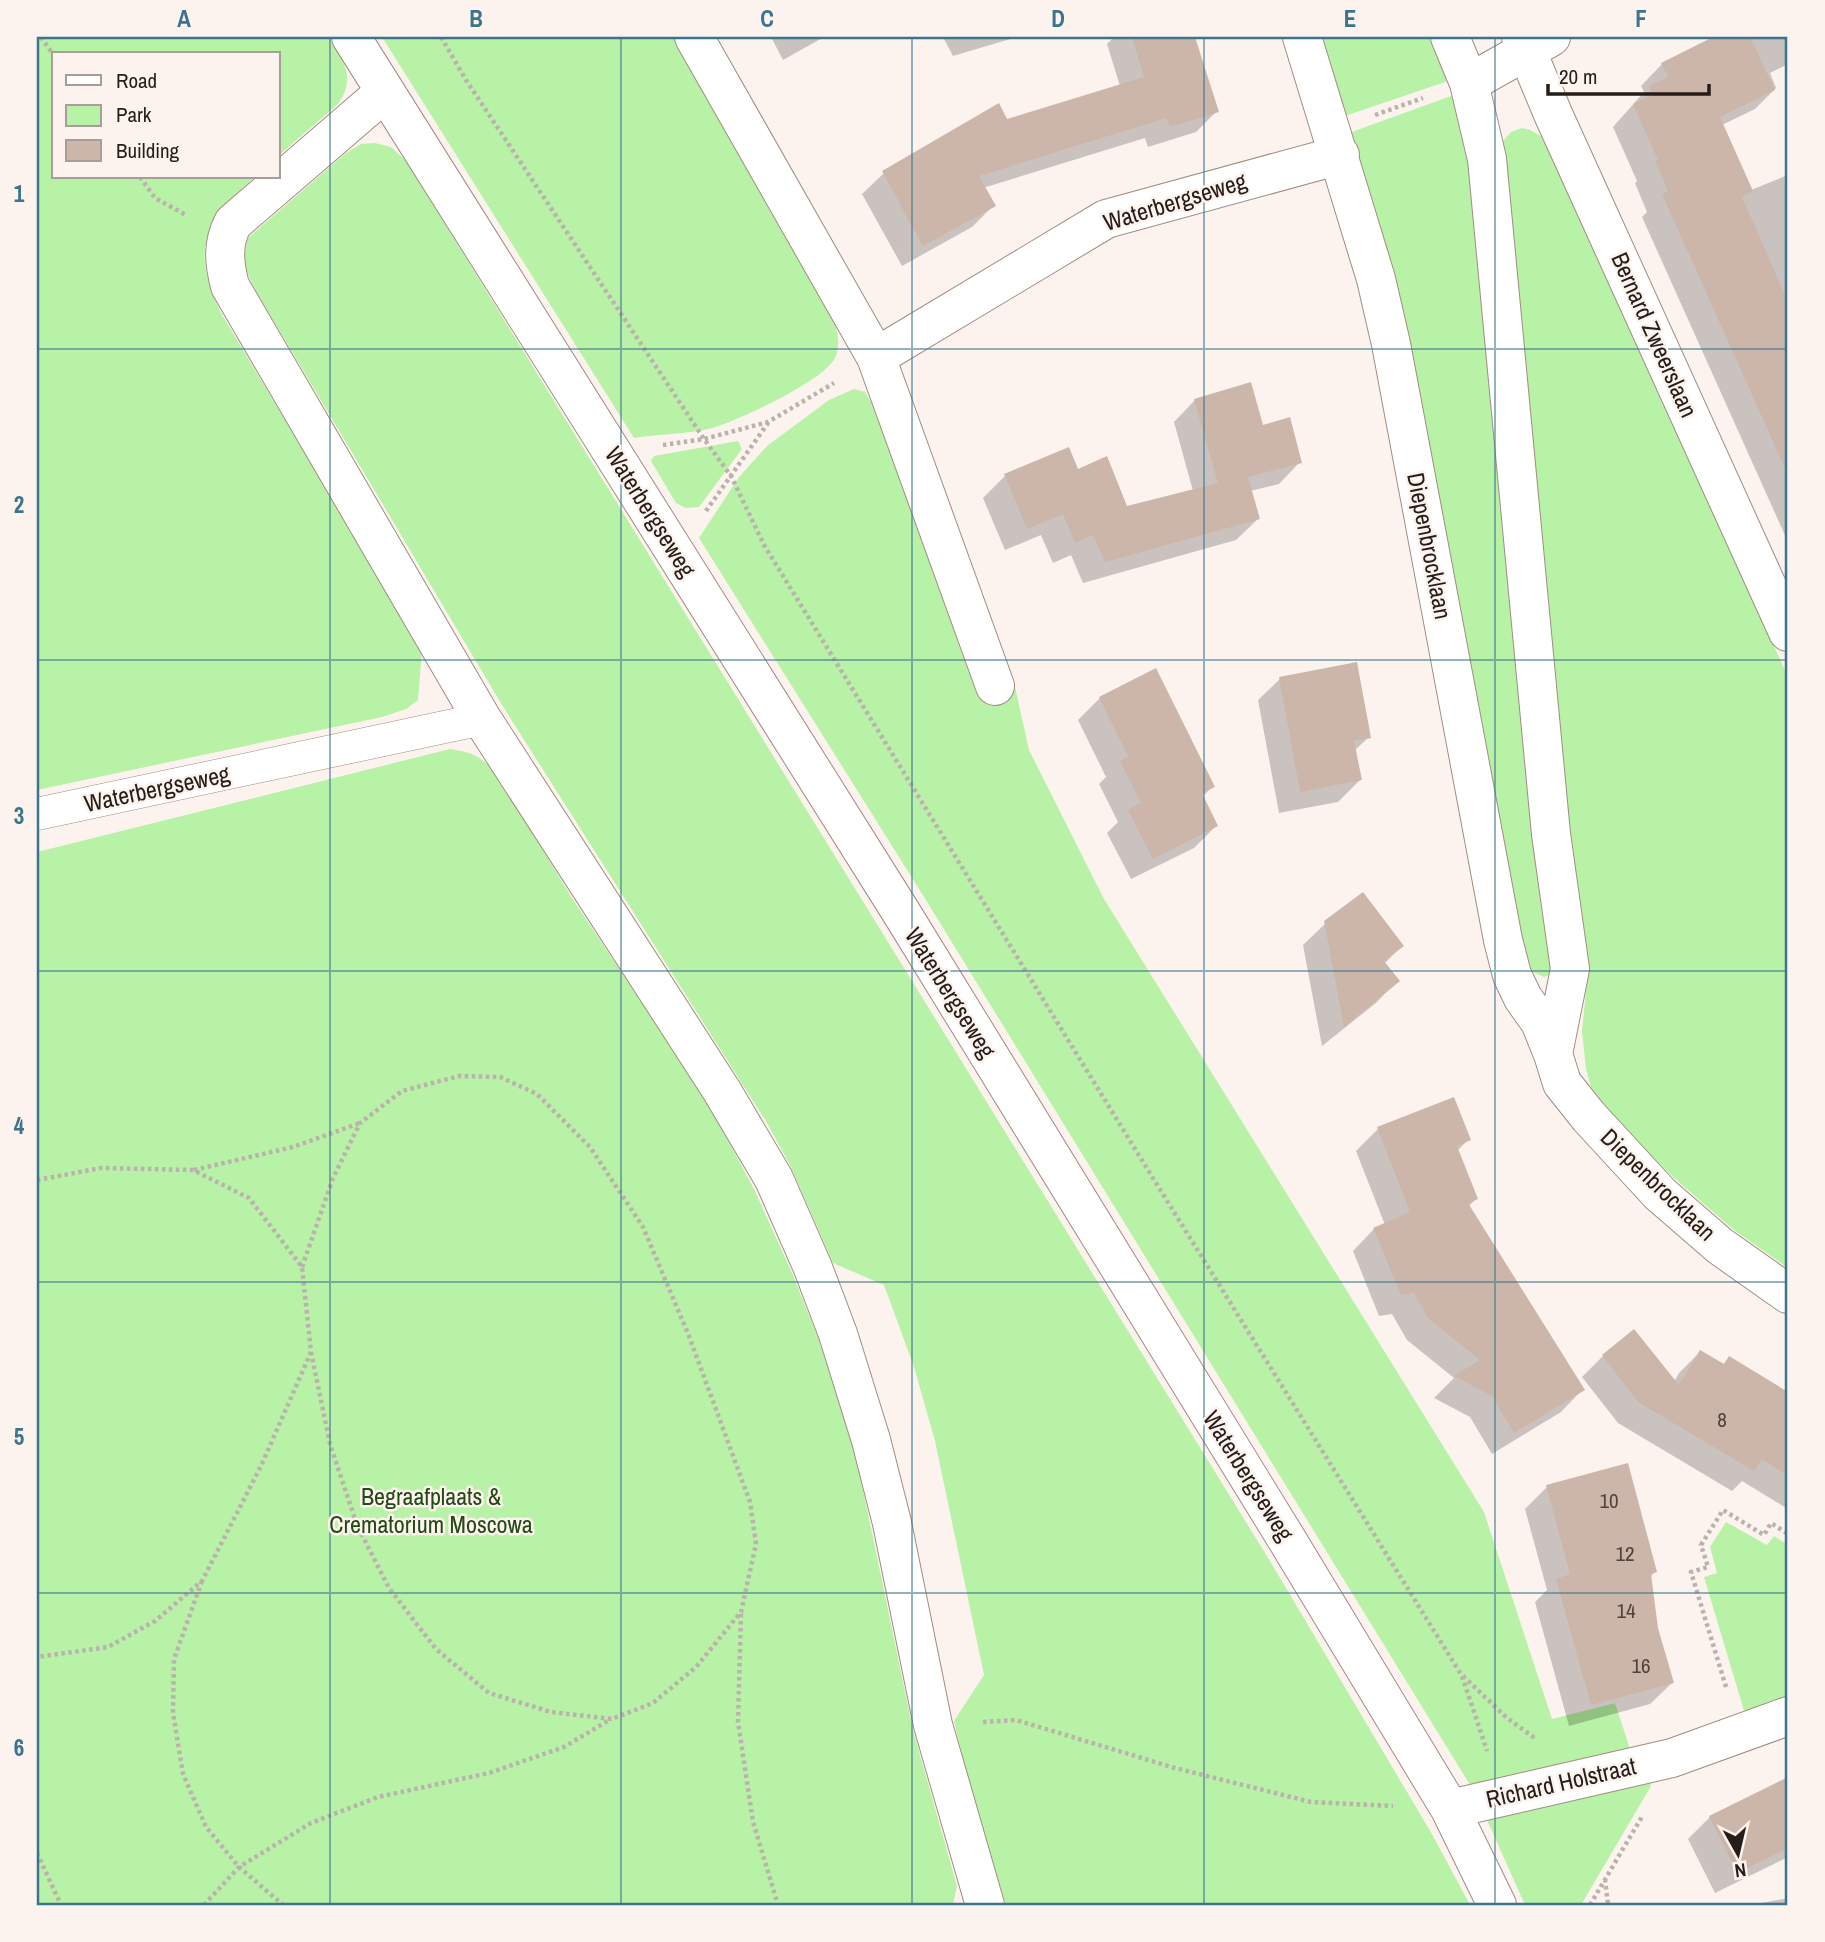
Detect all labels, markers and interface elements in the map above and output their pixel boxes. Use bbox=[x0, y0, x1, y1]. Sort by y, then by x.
text: A bbox=[177, 3, 191, 34]
text: B bbox=[469, 3, 483, 34]
text: C bbox=[760, 3, 774, 34]
text: D bbox=[1051, 3, 1065, 34]
text: E bbox=[1344, 3, 1356, 34]
text: F bbox=[1635, 3, 1647, 34]
legend bbox=[52, 52, 280, 178]
scale bar bbox=[1548, 52, 1710, 96]
text: 20 m bbox=[1559, 62, 1597, 91]
text: Road bbox=[116, 66, 157, 95]
text: Park bbox=[116, 100, 152, 129]
text: Building bbox=[116, 136, 180, 165]
street label: Waterbergseweg bbox=[1099, 164, 1250, 238]
text: 1 bbox=[14, 178, 25, 209]
street label: Bernard Zweerslaan bbox=[1604, 247, 1706, 422]
street label: Waterbergseweg bbox=[598, 440, 704, 583]
street label: Diepenbrocklaan bbox=[1400, 470, 1460, 622]
text: 2 bbox=[14, 489, 24, 520]
street label: Waterbergseweg bbox=[81, 757, 233, 819]
text: 3 bbox=[14, 800, 24, 831]
street label: Waterbergseweg bbox=[898, 921, 1004, 1064]
text: 4 bbox=[14, 1110, 25, 1141]
street label: Diepenbrocklaan bbox=[1594, 1121, 1723, 1247]
street label: Waterbergseweg bbox=[1196, 1404, 1302, 1547]
house number: 8 bbox=[1717, 1405, 1727, 1434]
text: 5 bbox=[14, 1421, 24, 1452]
park label: Begraafplaats & Crematorium Moscowa bbox=[329, 1480, 533, 1540]
house number: 10 bbox=[1599, 1486, 1619, 1515]
house number: 12 bbox=[1615, 1539, 1635, 1568]
house number: 14 bbox=[1616, 1596, 1636, 1625]
house number: 16 bbox=[1631, 1651, 1651, 1680]
text: 6 bbox=[14, 1732, 24, 1763]
street label: Richard Holstraat bbox=[1483, 1749, 1639, 1815]
north arrow bbox=[1702, 1820, 1772, 1890]
text: N bbox=[1733, 1857, 1748, 1884]

